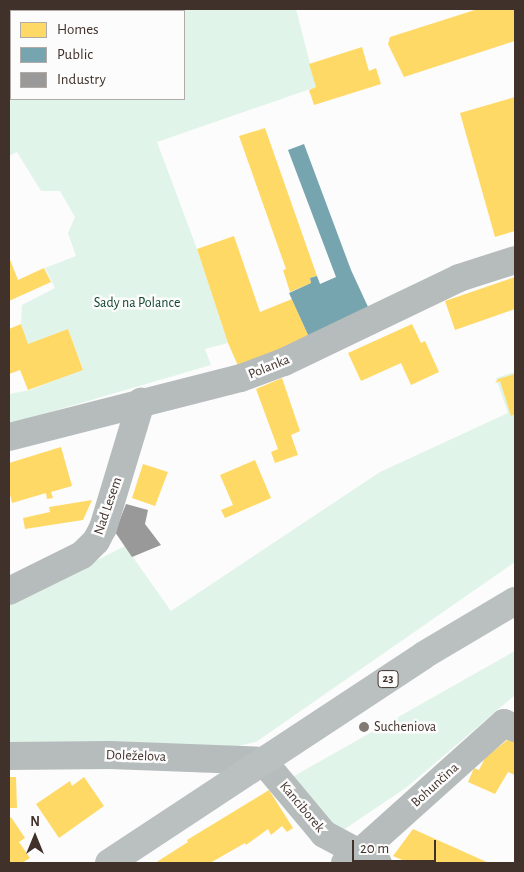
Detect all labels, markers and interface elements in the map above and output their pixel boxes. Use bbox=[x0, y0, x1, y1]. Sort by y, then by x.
legend bbox=[10, 10, 185, 100]
text: Homes bbox=[57, 22, 99, 37]
text: Public bbox=[57, 47, 93, 62]
text: Industry bbox=[57, 72, 106, 87]
park label: Sady na Polance bbox=[94, 295, 180, 311]
street label: Polanka bbox=[246, 351, 292, 383]
street label: Nad Lesem bbox=[90, 475, 126, 537]
road number: 23 bbox=[377, 670, 399, 689]
place label: Sucheniova bbox=[374, 719, 436, 735]
marker: Sucheniova bbox=[358, 721, 370, 733]
street label: Doleželova bbox=[106, 747, 166, 765]
street label: Bohunčina bbox=[408, 759, 462, 811]
street label: Kanciborek bbox=[276, 778, 328, 836]
north arrow bbox=[10, 812, 60, 862]
text: N bbox=[30, 815, 40, 829]
scale bar bbox=[354, 830, 438, 862]
text: 20 m bbox=[360, 841, 389, 856]

